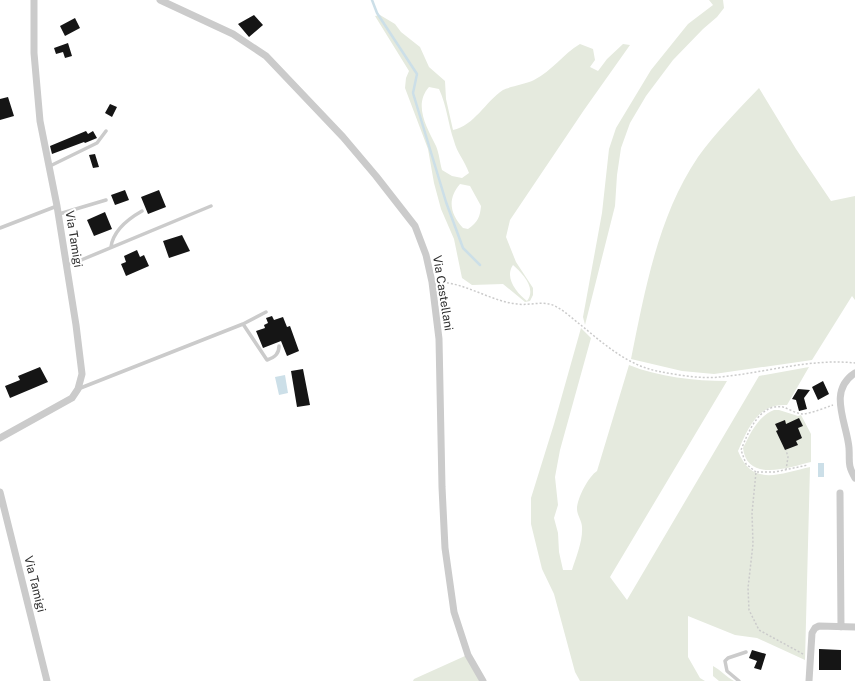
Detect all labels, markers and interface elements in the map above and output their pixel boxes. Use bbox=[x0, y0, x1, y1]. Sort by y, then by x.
street label: Via Tamigi bbox=[63, 210, 85, 268]
street label: Via Castellani bbox=[430, 254, 456, 332]
street label: Via Tamigi bbox=[21, 554, 49, 614]

